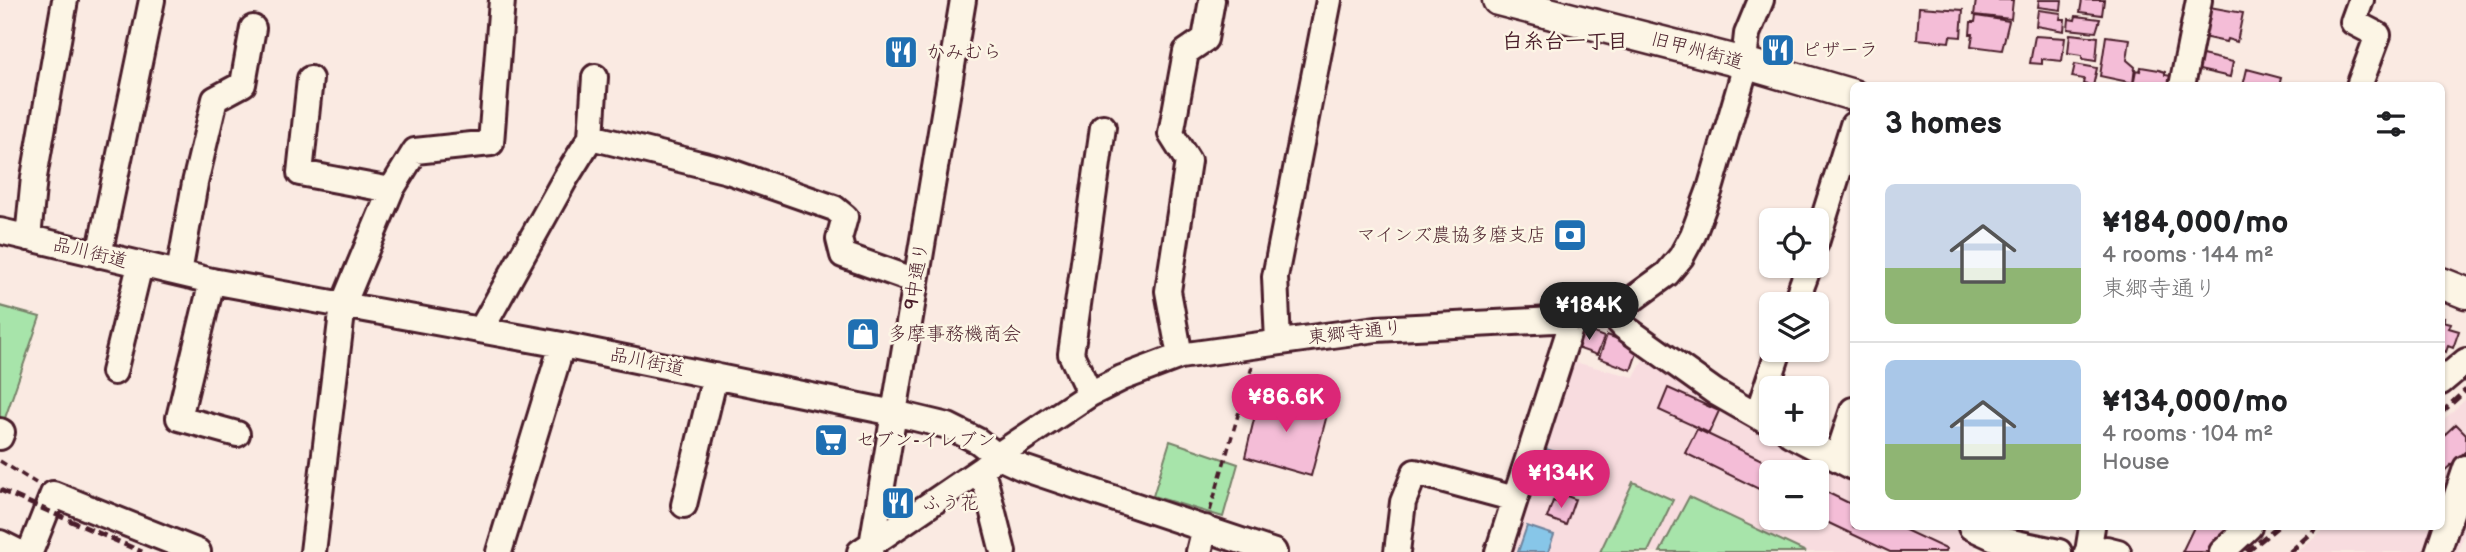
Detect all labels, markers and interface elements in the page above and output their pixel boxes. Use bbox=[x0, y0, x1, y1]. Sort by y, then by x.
street label: 旧甲州街道 bbox=[1648, 28, 1746, 74]
district label: 白糸台一丁目 bbox=[1502, 29, 1628, 54]
restaurant icon: ピザーラ bbox=[1759, 31, 1797, 69]
restaurant icon: かみむら bbox=[882, 33, 920, 71]
place label: ピザーラ bbox=[1802, 39, 1878, 62]
place label: かみむら bbox=[926, 41, 1002, 64]
icon: filters bbox=[2372, 105, 2410, 143]
text: 3 homes bbox=[1885, 106, 2002, 142]
text: ¥184,000/mo bbox=[2102, 205, 2288, 241]
map controls bbox=[1759, 208, 1829, 530]
button: locate bbox=[1759, 208, 1829, 278]
icon: home bbox=[1941, 212, 2025, 296]
bank icon: マインズ農協多磨支店 bbox=[1551, 216, 1589, 254]
place label: マインズ農協多磨支店 bbox=[1357, 224, 1546, 247]
street label: 品川街道 bbox=[50, 233, 130, 273]
street label: 9中通り bbox=[900, 241, 934, 311]
text: 4 rooms · 144 m² bbox=[2102, 241, 2274, 269]
text: 東郷寺通り bbox=[2102, 275, 2217, 303]
pin: ¥184K bbox=[1540, 282, 1638, 342]
text: ¥184K bbox=[1556, 291, 1622, 319]
button: layers bbox=[1759, 292, 1829, 362]
shop icon: 多摩事務機商会 bbox=[844, 315, 882, 353]
street label: 東郷寺通り bbox=[1307, 317, 1403, 349]
place label: 多摩事務機商会 bbox=[888, 323, 1021, 346]
street label: 品川街道 bbox=[607, 343, 687, 381]
pin: ¥86.6K bbox=[1229, 374, 1343, 434]
button: + bbox=[1759, 376, 1829, 446]
text: ¥86.6K bbox=[1248, 383, 1324, 411]
text: ¥134,000/mo bbox=[2102, 384, 2288, 420]
icon: home bbox=[1941, 388, 2025, 472]
text: 4 rooms · 104 m² bbox=[2102, 420, 2273, 448]
supermarket icon: セブン-イレブン bbox=[812, 421, 850, 459]
place label: セブン-イレブン bbox=[856, 429, 996, 452]
text: House bbox=[2102, 448, 2169, 476]
pin: ¥134K bbox=[1512, 450, 1610, 510]
text: ¥134K bbox=[1528, 459, 1594, 487]
button: − bbox=[1759, 460, 1829, 530]
restaurant icon: ふう花 bbox=[879, 484, 917, 522]
place label: ふう花 bbox=[922, 492, 979, 515]

